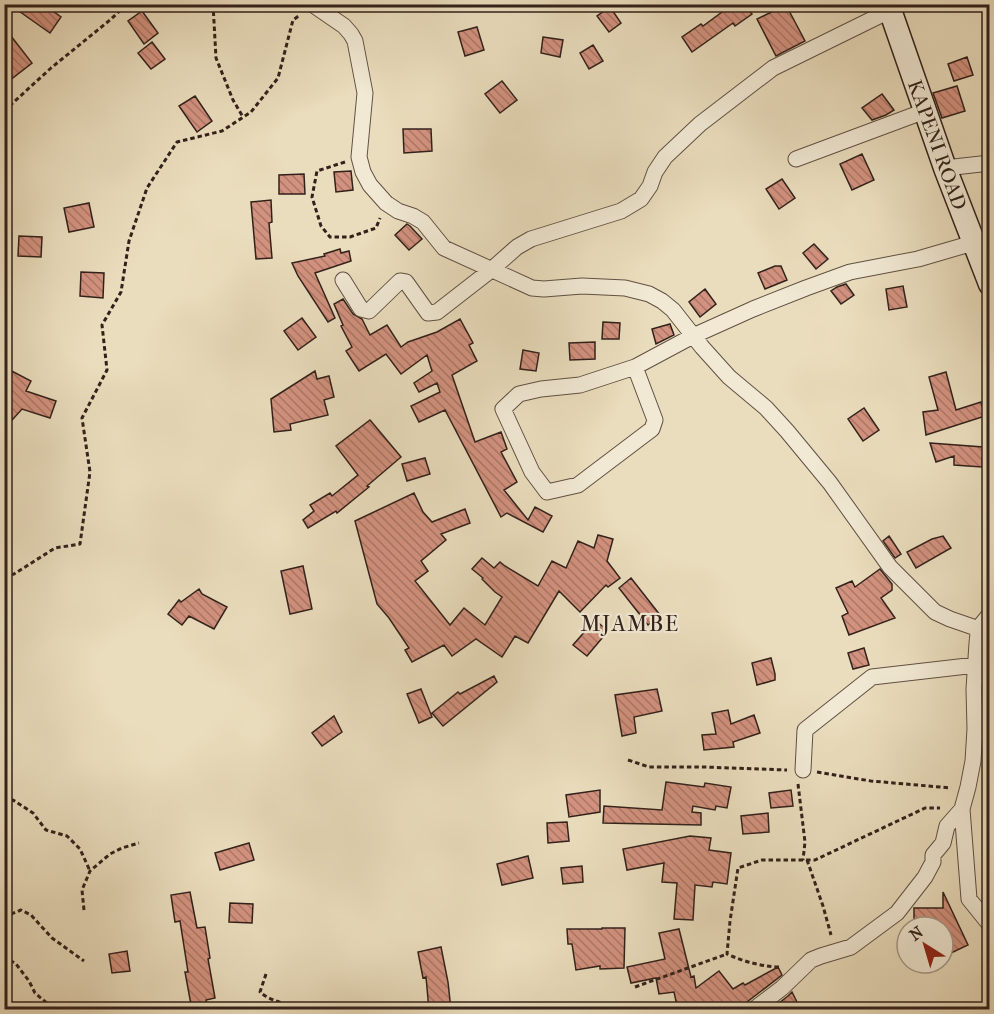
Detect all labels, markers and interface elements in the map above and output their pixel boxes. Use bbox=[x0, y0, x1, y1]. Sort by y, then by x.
street label: KAPENI ROAD bbox=[903, 77, 971, 213]
district label: MJAMBE bbox=[580, 611, 680, 637]
north arrow bbox=[895, 915, 955, 975]
text: N bbox=[906, 922, 928, 945]

